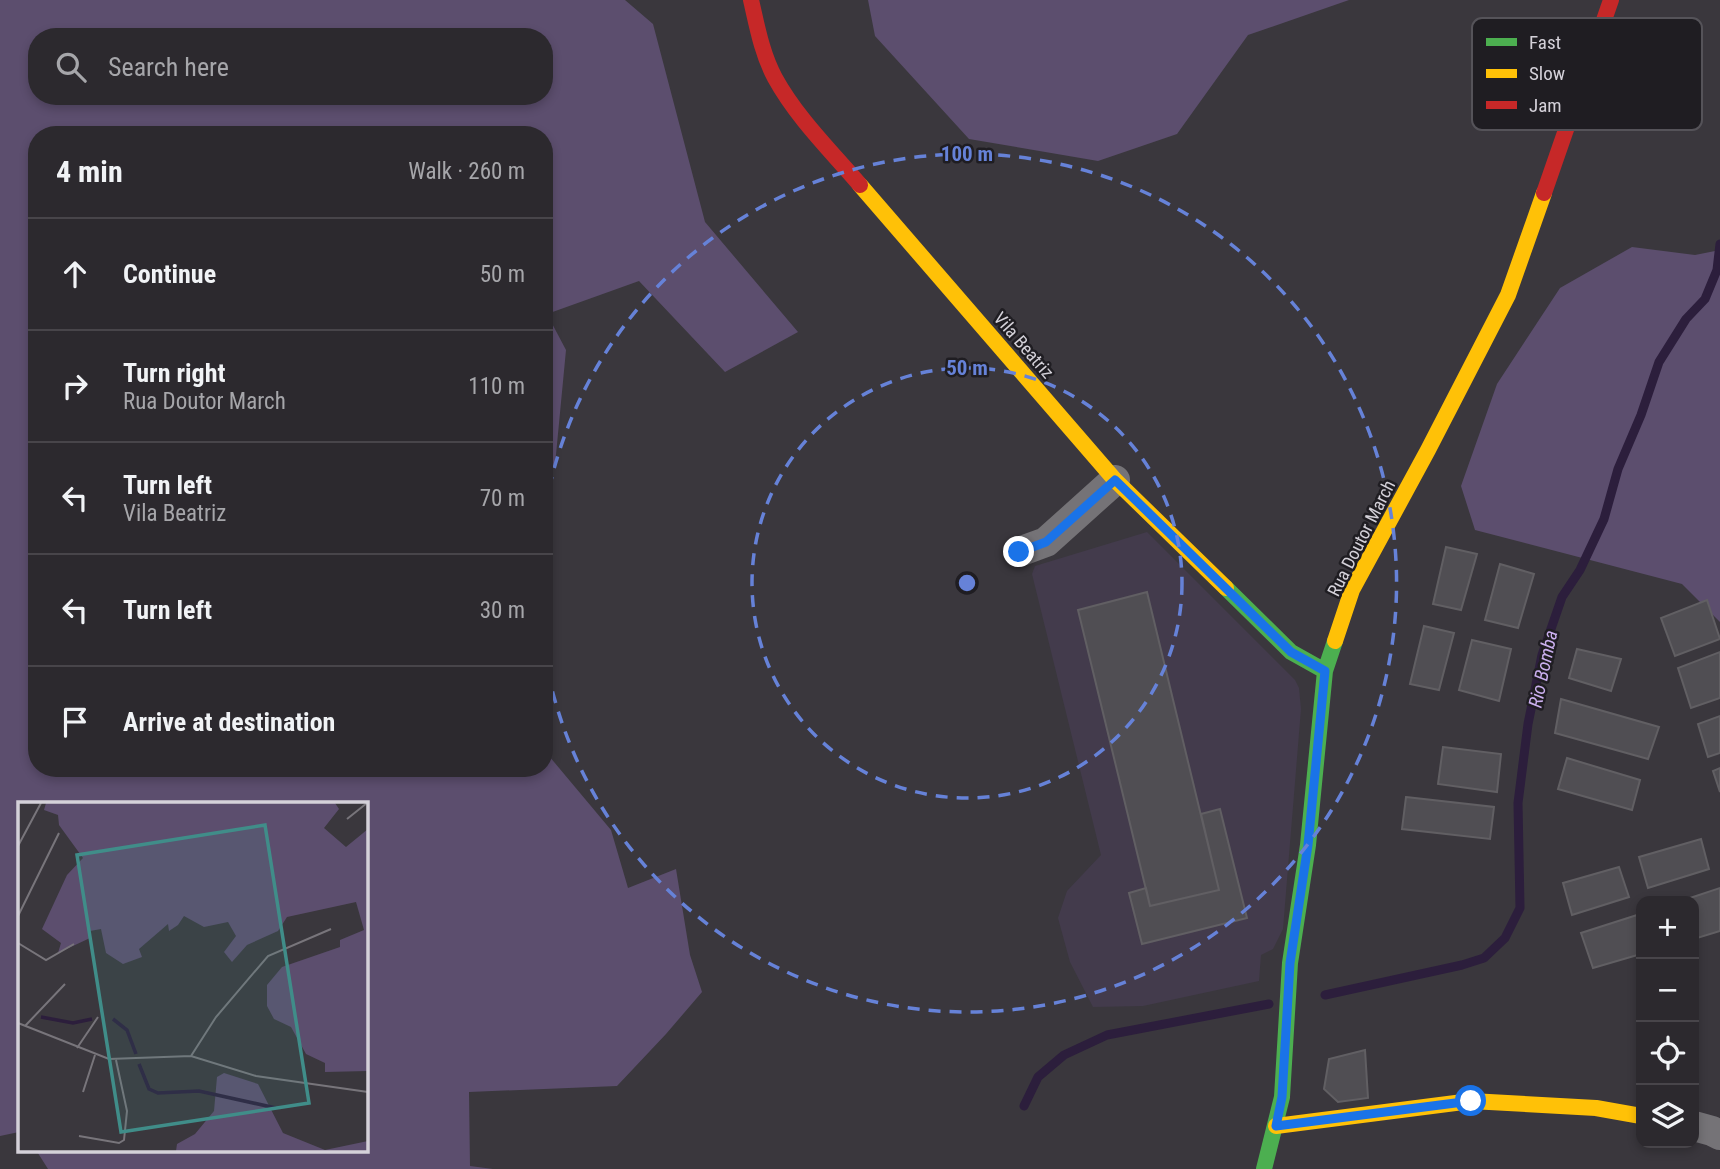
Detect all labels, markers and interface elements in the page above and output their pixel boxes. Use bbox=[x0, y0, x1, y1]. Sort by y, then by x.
legend bbox=[1472, 18, 1702, 130]
search box bbox=[28, 28, 553, 105]
text: Fast bbox=[1529, 31, 1561, 54]
icon: search bbox=[52, 48, 90, 86]
text: Search here bbox=[108, 52, 229, 82]
text: Slow bbox=[1529, 62, 1565, 85]
text: Jam bbox=[1529, 94, 1562, 117]
text: 100 m bbox=[941, 142, 993, 166]
text: 4 min bbox=[56, 154, 123, 189]
text: Walk · 260 m bbox=[408, 158, 525, 185]
icon: ahead bbox=[56, 255, 94, 293]
text: Continue bbox=[123, 259, 216, 289]
text: 50 m bbox=[480, 261, 525, 288]
street label: Vila Beatriz bbox=[990, 308, 1059, 382]
text: 50 m bbox=[946, 356, 988, 380]
text: Turn right bbox=[123, 358, 225, 388]
icon: right bbox=[56, 367, 94, 405]
text: 110 m bbox=[468, 373, 525, 400]
text: Rua Doutor March bbox=[123, 388, 286, 415]
text: Turn left bbox=[123, 470, 212, 500]
street label: Rua Doutor March bbox=[1323, 476, 1399, 600]
icon: left bbox=[56, 479, 94, 517]
text: 70 m bbox=[480, 485, 525, 512]
text: Vila Beatriz bbox=[123, 500, 226, 527]
route end bbox=[1003, 536, 1034, 567]
centre of rings bbox=[955, 571, 979, 595]
icon: left bbox=[56, 591, 94, 629]
text: Turn left bbox=[123, 595, 212, 625]
text: 30 m bbox=[480, 597, 525, 624]
water label: Rio Bomba bbox=[1524, 628, 1562, 710]
icon: arrive bbox=[56, 703, 94, 741]
text: Arrive at destination bbox=[123, 707, 335, 737]
inset map bbox=[18, 802, 368, 1152]
map controls bbox=[1636, 896, 1699, 1148]
button: + bbox=[1636, 896, 1699, 959]
button: − bbox=[1636, 959, 1699, 1022]
button: locate bbox=[1636, 1022, 1699, 1085]
route start bbox=[1455, 1085, 1486, 1116]
button: layers bbox=[1636, 1085, 1699, 1148]

